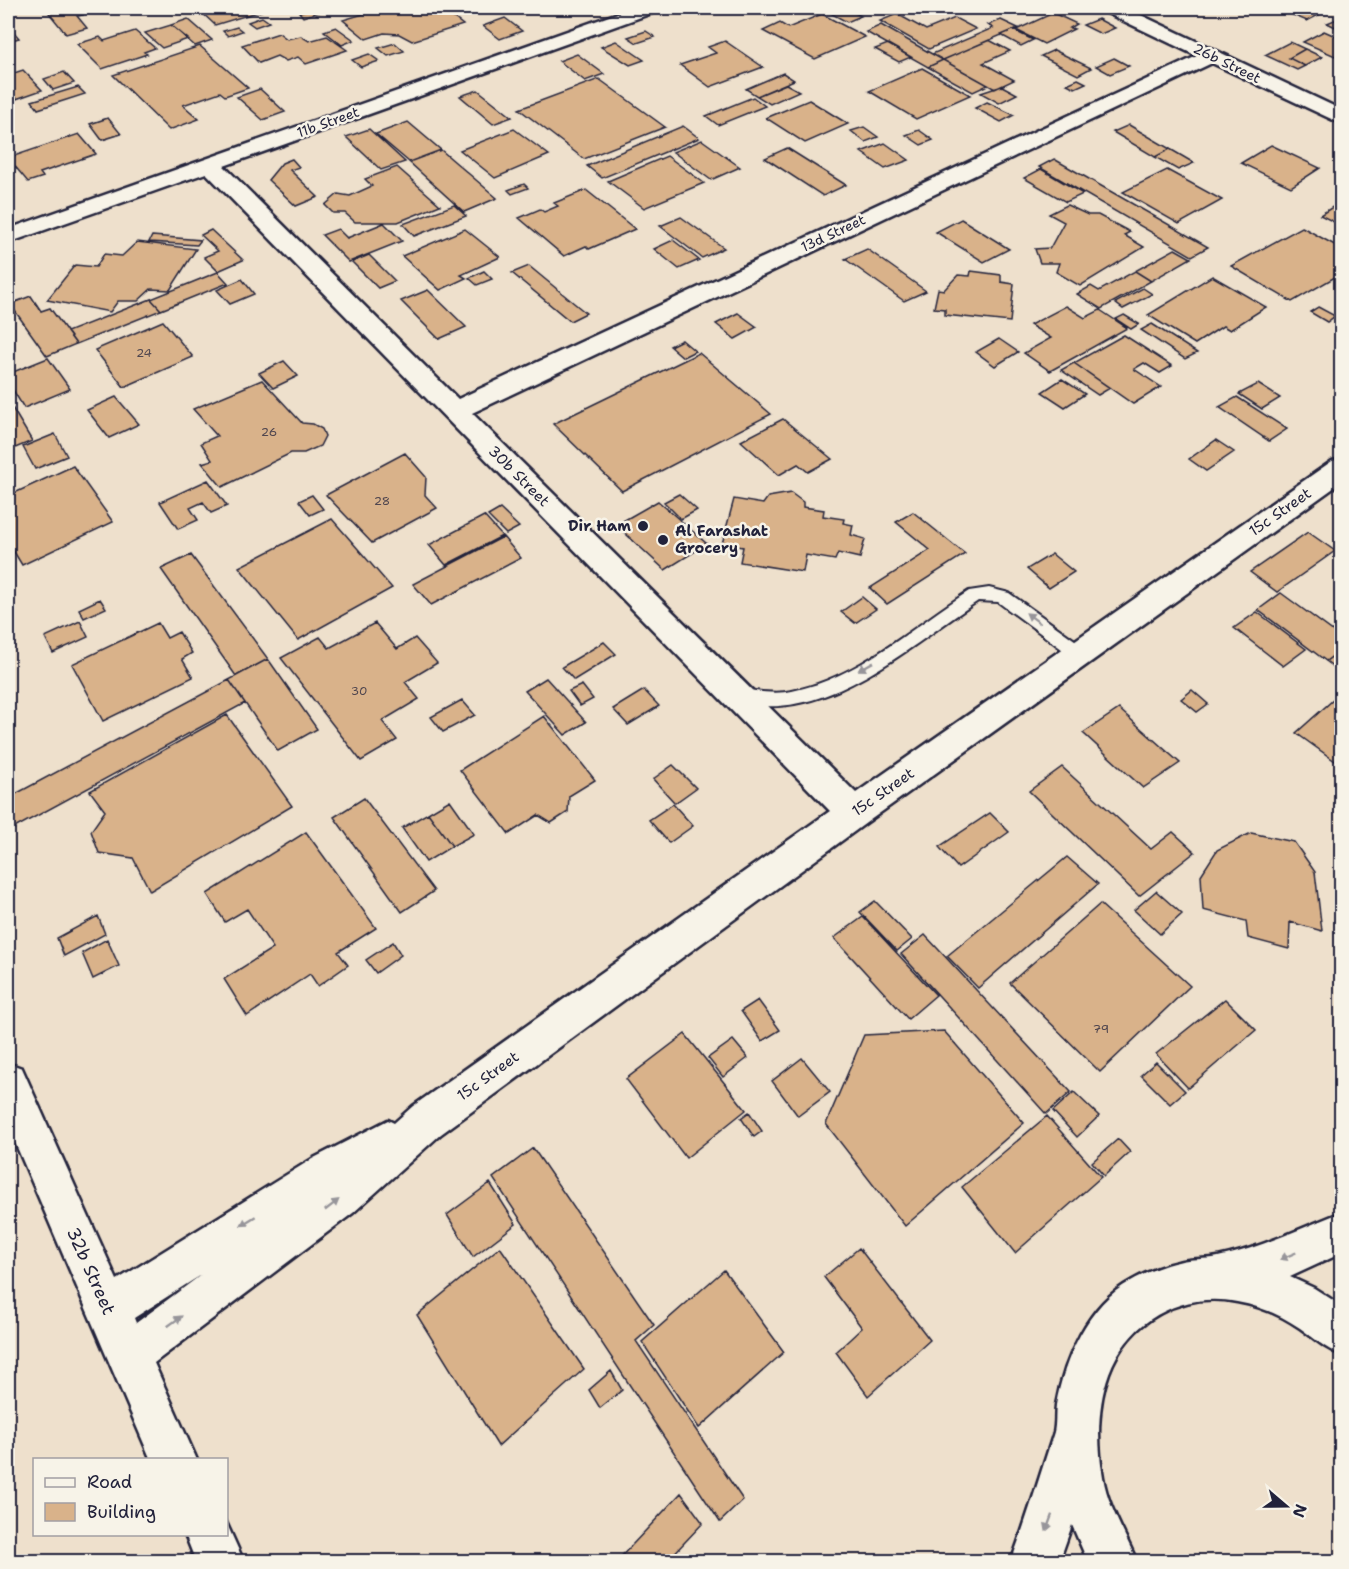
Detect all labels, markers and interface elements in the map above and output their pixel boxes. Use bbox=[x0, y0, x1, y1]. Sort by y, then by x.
street label: 26b Street bbox=[1190, 39, 1264, 87]
street label: 11b Street bbox=[294, 102, 362, 142]
street label: 13d Street bbox=[798, 210, 868, 256]
house number: 24 bbox=[136, 345, 152, 361]
house number: 26 bbox=[261, 424, 277, 440]
street label: 30b Street bbox=[484, 441, 554, 511]
street label: 15c Street bbox=[1245, 483, 1315, 541]
house number: 28 bbox=[374, 493, 390, 509]
place label: Dir Ham bbox=[568, 516, 631, 536]
marker: Dir Ham bbox=[636, 519, 650, 533]
place label: Al Farashat Grocery bbox=[675, 521, 768, 558]
marker: Al Farashat Grocery bbox=[656, 533, 670, 547]
one-way arrow bbox=[1026, 612, 1042, 624]
one-way arrow bbox=[857, 661, 874, 671]
house number: 30 bbox=[351, 683, 367, 699]
street label: 15c Street bbox=[848, 763, 918, 821]
house number: 79 bbox=[1093, 1021, 1109, 1037]
street label: 15c Street bbox=[453, 1047, 523, 1105]
one-way arrow bbox=[324, 1199, 339, 1211]
one-way arrow bbox=[240, 1216, 257, 1227]
street label: 32b Street bbox=[61, 1223, 121, 1319]
one-way arrow bbox=[1279, 1251, 1297, 1261]
one-way arrow bbox=[168, 1316, 183, 1328]
legend bbox=[33, 1458, 228, 1536]
text: Road bbox=[87, 1470, 132, 1494]
north arrow bbox=[1256, 1476, 1316, 1536]
text: Building bbox=[87, 1500, 156, 1524]
text: N bbox=[1288, 1501, 1312, 1521]
one-way arrow bbox=[1044, 1514, 1054, 1532]

